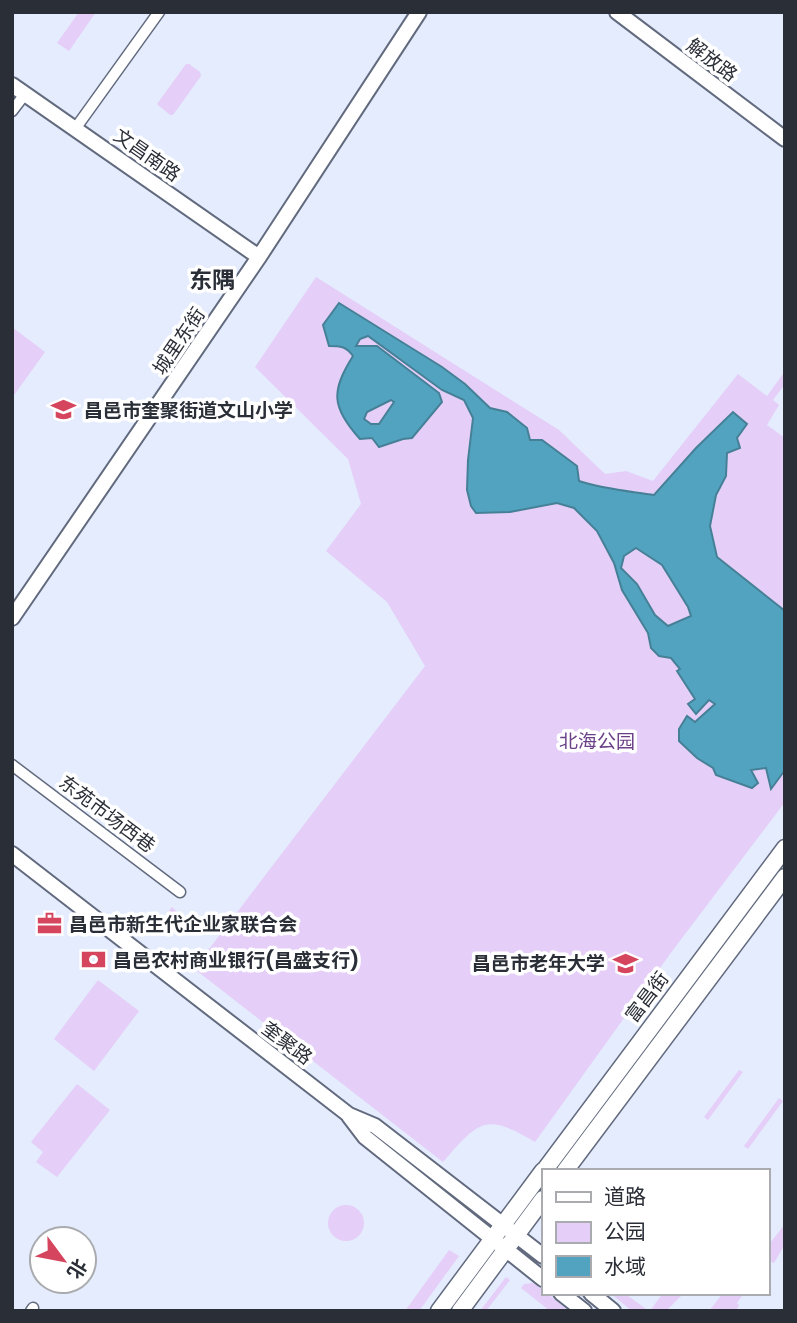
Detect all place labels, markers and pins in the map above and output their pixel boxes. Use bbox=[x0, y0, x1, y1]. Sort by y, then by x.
school or university icon: 昌邑市奎聚街道文山小学 bbox=[50, 396, 78, 424]
place label: 昌邑市奎聚街道文山小学 bbox=[84, 397, 293, 424]
office icon: 昌邑市新生代企业家联合会 bbox=[35, 910, 63, 938]
place label: 昌邑市新生代企业家联合会 bbox=[69, 911, 297, 938]
bank icon: 昌邑农村商业银行(昌盛支行) bbox=[79, 946, 107, 974]
place label: 昌邑农村商业银行(昌盛支行) bbox=[113, 947, 359, 974]
school or university icon: 昌邑市老年大学 bbox=[611, 949, 639, 977]
place label: 昌邑市老年大学 bbox=[472, 950, 605, 977]

